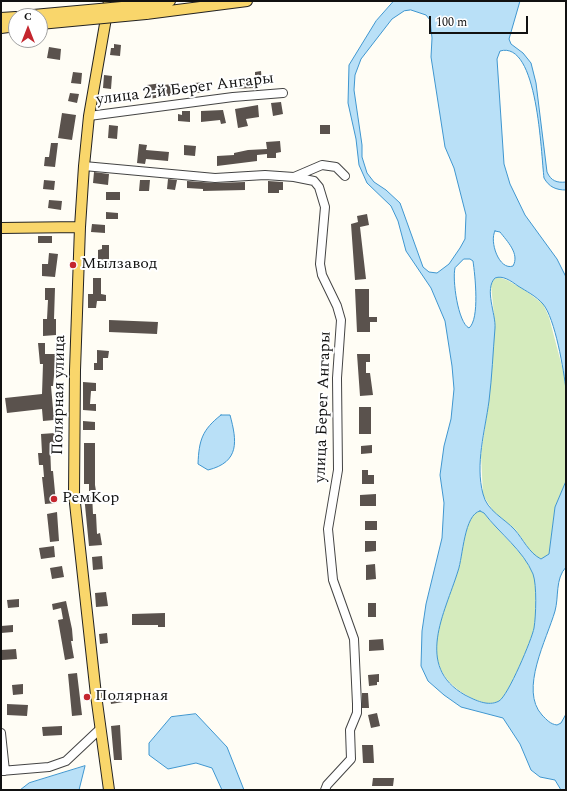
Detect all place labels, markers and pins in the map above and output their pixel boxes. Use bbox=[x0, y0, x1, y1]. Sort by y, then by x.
place label: Мылзавод bbox=[81, 255, 157, 275]
marker: Мылзавод bbox=[68, 260, 78, 270]
place label: РемКор bbox=[62, 489, 119, 509]
marker: РемКор bbox=[49, 494, 59, 504]
place label: Полярная bbox=[95, 687, 168, 707]
marker: Полярная bbox=[82, 692, 92, 702]

